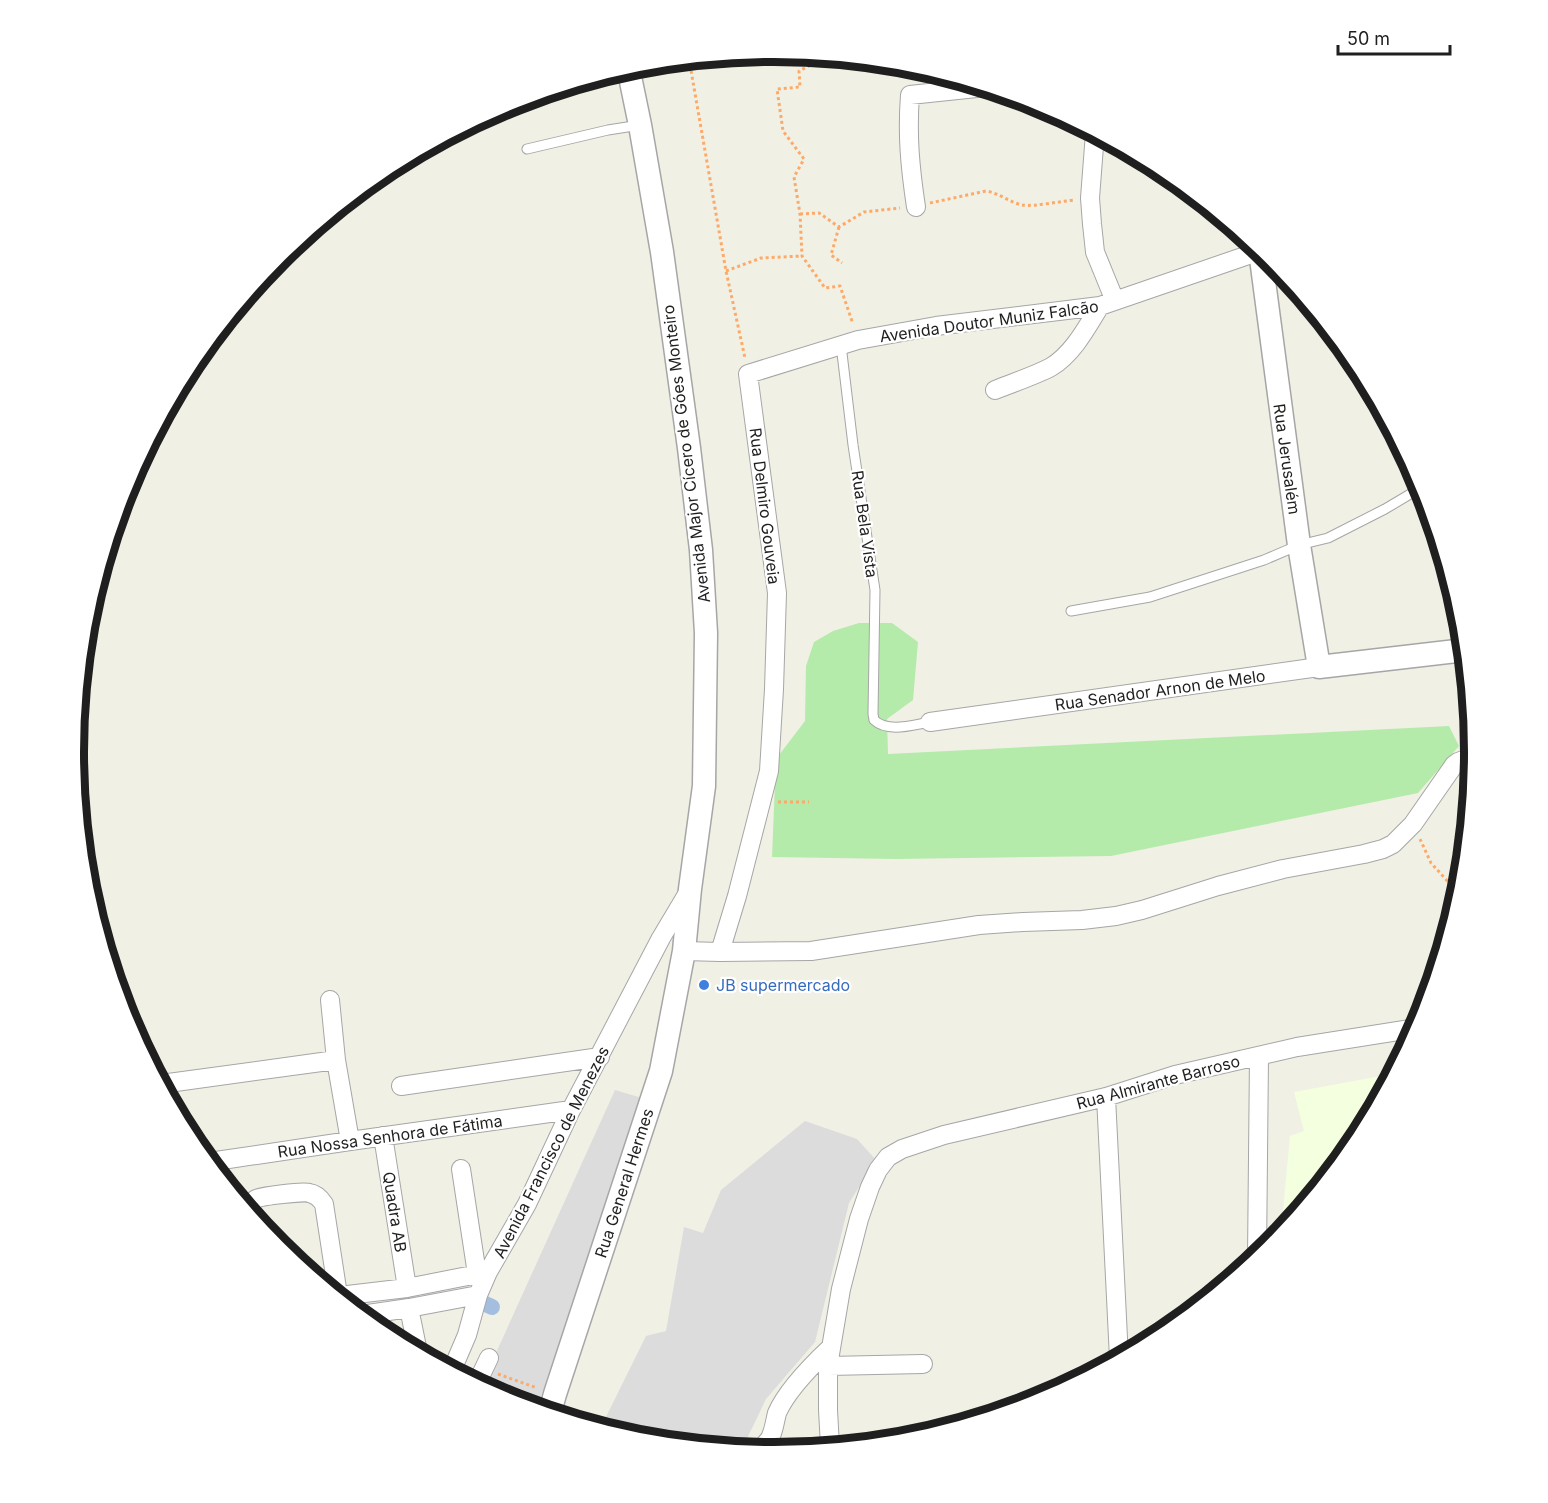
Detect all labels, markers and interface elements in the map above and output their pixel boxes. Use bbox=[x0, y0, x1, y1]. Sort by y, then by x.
scale bar bbox=[1338, 18, 1450, 56]
text: 50 m bbox=[1347, 28, 1390, 49]
street label: Avenida Doutor Muniz Falcão bbox=[878, 296, 1100, 346]
street label: Avenida Major Cícero de Góes Monteiro bbox=[658, 304, 714, 604]
street label: Rua Jerusalém bbox=[1269, 402, 1305, 516]
street label: Rua Delmiro Gouveia bbox=[745, 427, 785, 585]
street label: Rua Bela Vista bbox=[848, 469, 882, 579]
street label: Rua Senador Arnon de Melo bbox=[1053, 665, 1267, 715]
place label: JB supermercado bbox=[716, 975, 850, 995]
marker: JB supermercado bbox=[697, 978, 711, 992]
street label: Avenida Francisco de Menezes bbox=[489, 1043, 613, 1261]
street label: Rua Almirante Barroso bbox=[1074, 1051, 1242, 1113]
street label: Rua General Hermes bbox=[590, 1106, 658, 1260]
street label: Rua Nossa Senhora de Fátima bbox=[276, 1110, 504, 1162]
street label: Quadra AB bbox=[379, 1170, 411, 1254]

